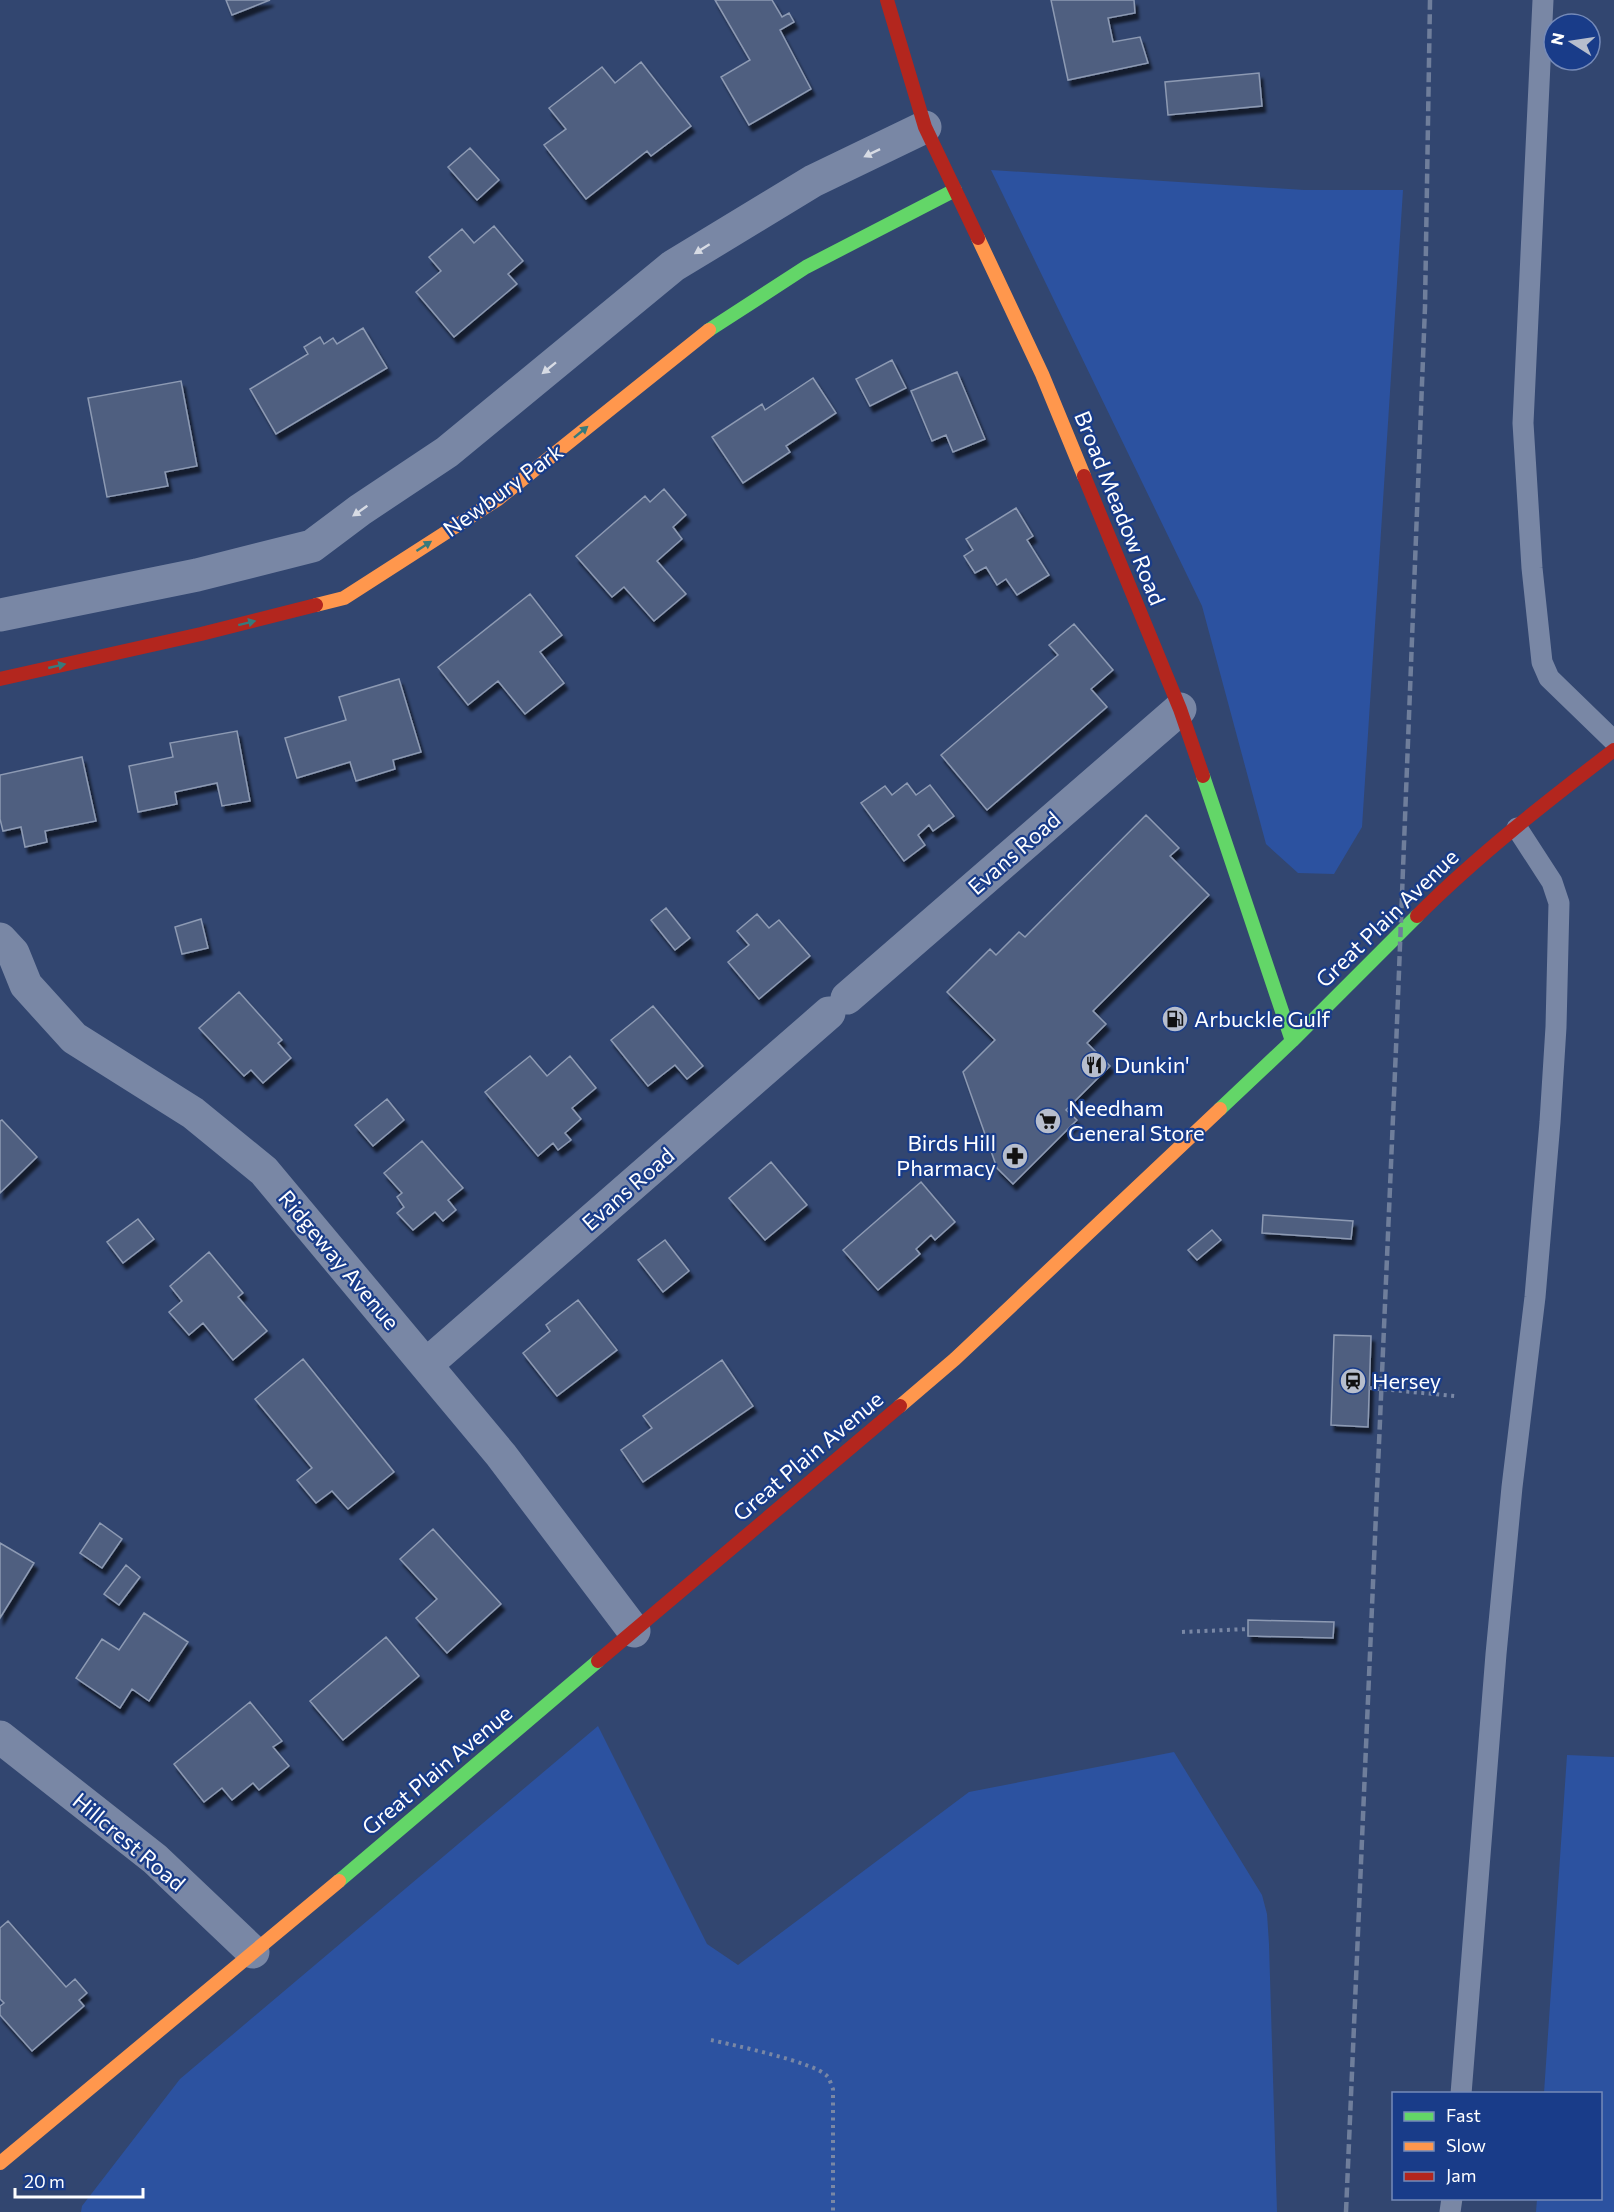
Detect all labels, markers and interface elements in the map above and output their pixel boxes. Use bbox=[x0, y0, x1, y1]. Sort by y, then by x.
north arrow bbox=[1542, 12, 1602, 72]
text: N bbox=[1546, 31, 1567, 47]
one-way arrow bbox=[863, 148, 880, 157]
one-way arrow bbox=[694, 243, 710, 254]
one-way arrow bbox=[541, 362, 557, 375]
street label: Broad Meadow Road bbox=[1069, 407, 1172, 609]
one-way arrow bbox=[574, 426, 589, 438]
street label: Newbury Park bbox=[438, 437, 568, 542]
one-way arrow bbox=[352, 505, 368, 517]
one-way arrow bbox=[416, 541, 432, 552]
one-way arrow bbox=[238, 617, 256, 627]
one-way arrow bbox=[48, 661, 66, 671]
street label: Evans Road bbox=[962, 805, 1065, 900]
street label: Great Plain Avenue bbox=[1310, 843, 1464, 993]
fuel station icon: Arbuckle Gulf bbox=[1160, 1004, 1190, 1034]
place label: Arbuckle Gulf bbox=[1194, 1005, 1330, 1032]
restaurant icon: Dunkin' bbox=[1079, 1050, 1109, 1080]
place label: Dunkin' bbox=[1114, 1051, 1190, 1078]
place label: Needham General Store bbox=[1068, 1094, 1205, 1146]
supermarket icon: Needham General Store bbox=[1033, 1106, 1063, 1136]
place label: Birds Hill Pharmacy bbox=[896, 1129, 996, 1181]
street label: Evans Road bbox=[576, 1141, 679, 1236]
pharmacy icon: Birds Hill Pharmacy bbox=[1000, 1141, 1030, 1171]
street label: Ridgeway Avenue bbox=[273, 1184, 406, 1335]
station icon: Hersey bbox=[1338, 1366, 1368, 1396]
place label: Hersey bbox=[1372, 1367, 1441, 1394]
street label: Great Plain Avenue bbox=[727, 1385, 888, 1526]
street label: Great Plain Avenue bbox=[356, 1699, 517, 1840]
street label: Hillcrest Road bbox=[67, 1787, 191, 1897]
legend bbox=[1392, 2092, 1602, 2200]
text: Fast bbox=[1446, 2104, 1481, 2126]
text: Slow bbox=[1446, 2134, 1486, 2156]
scale bar bbox=[15, 2161, 142, 2199]
text: Jam bbox=[1446, 2164, 1476, 2186]
text: 20 m bbox=[24, 2170, 65, 2192]

